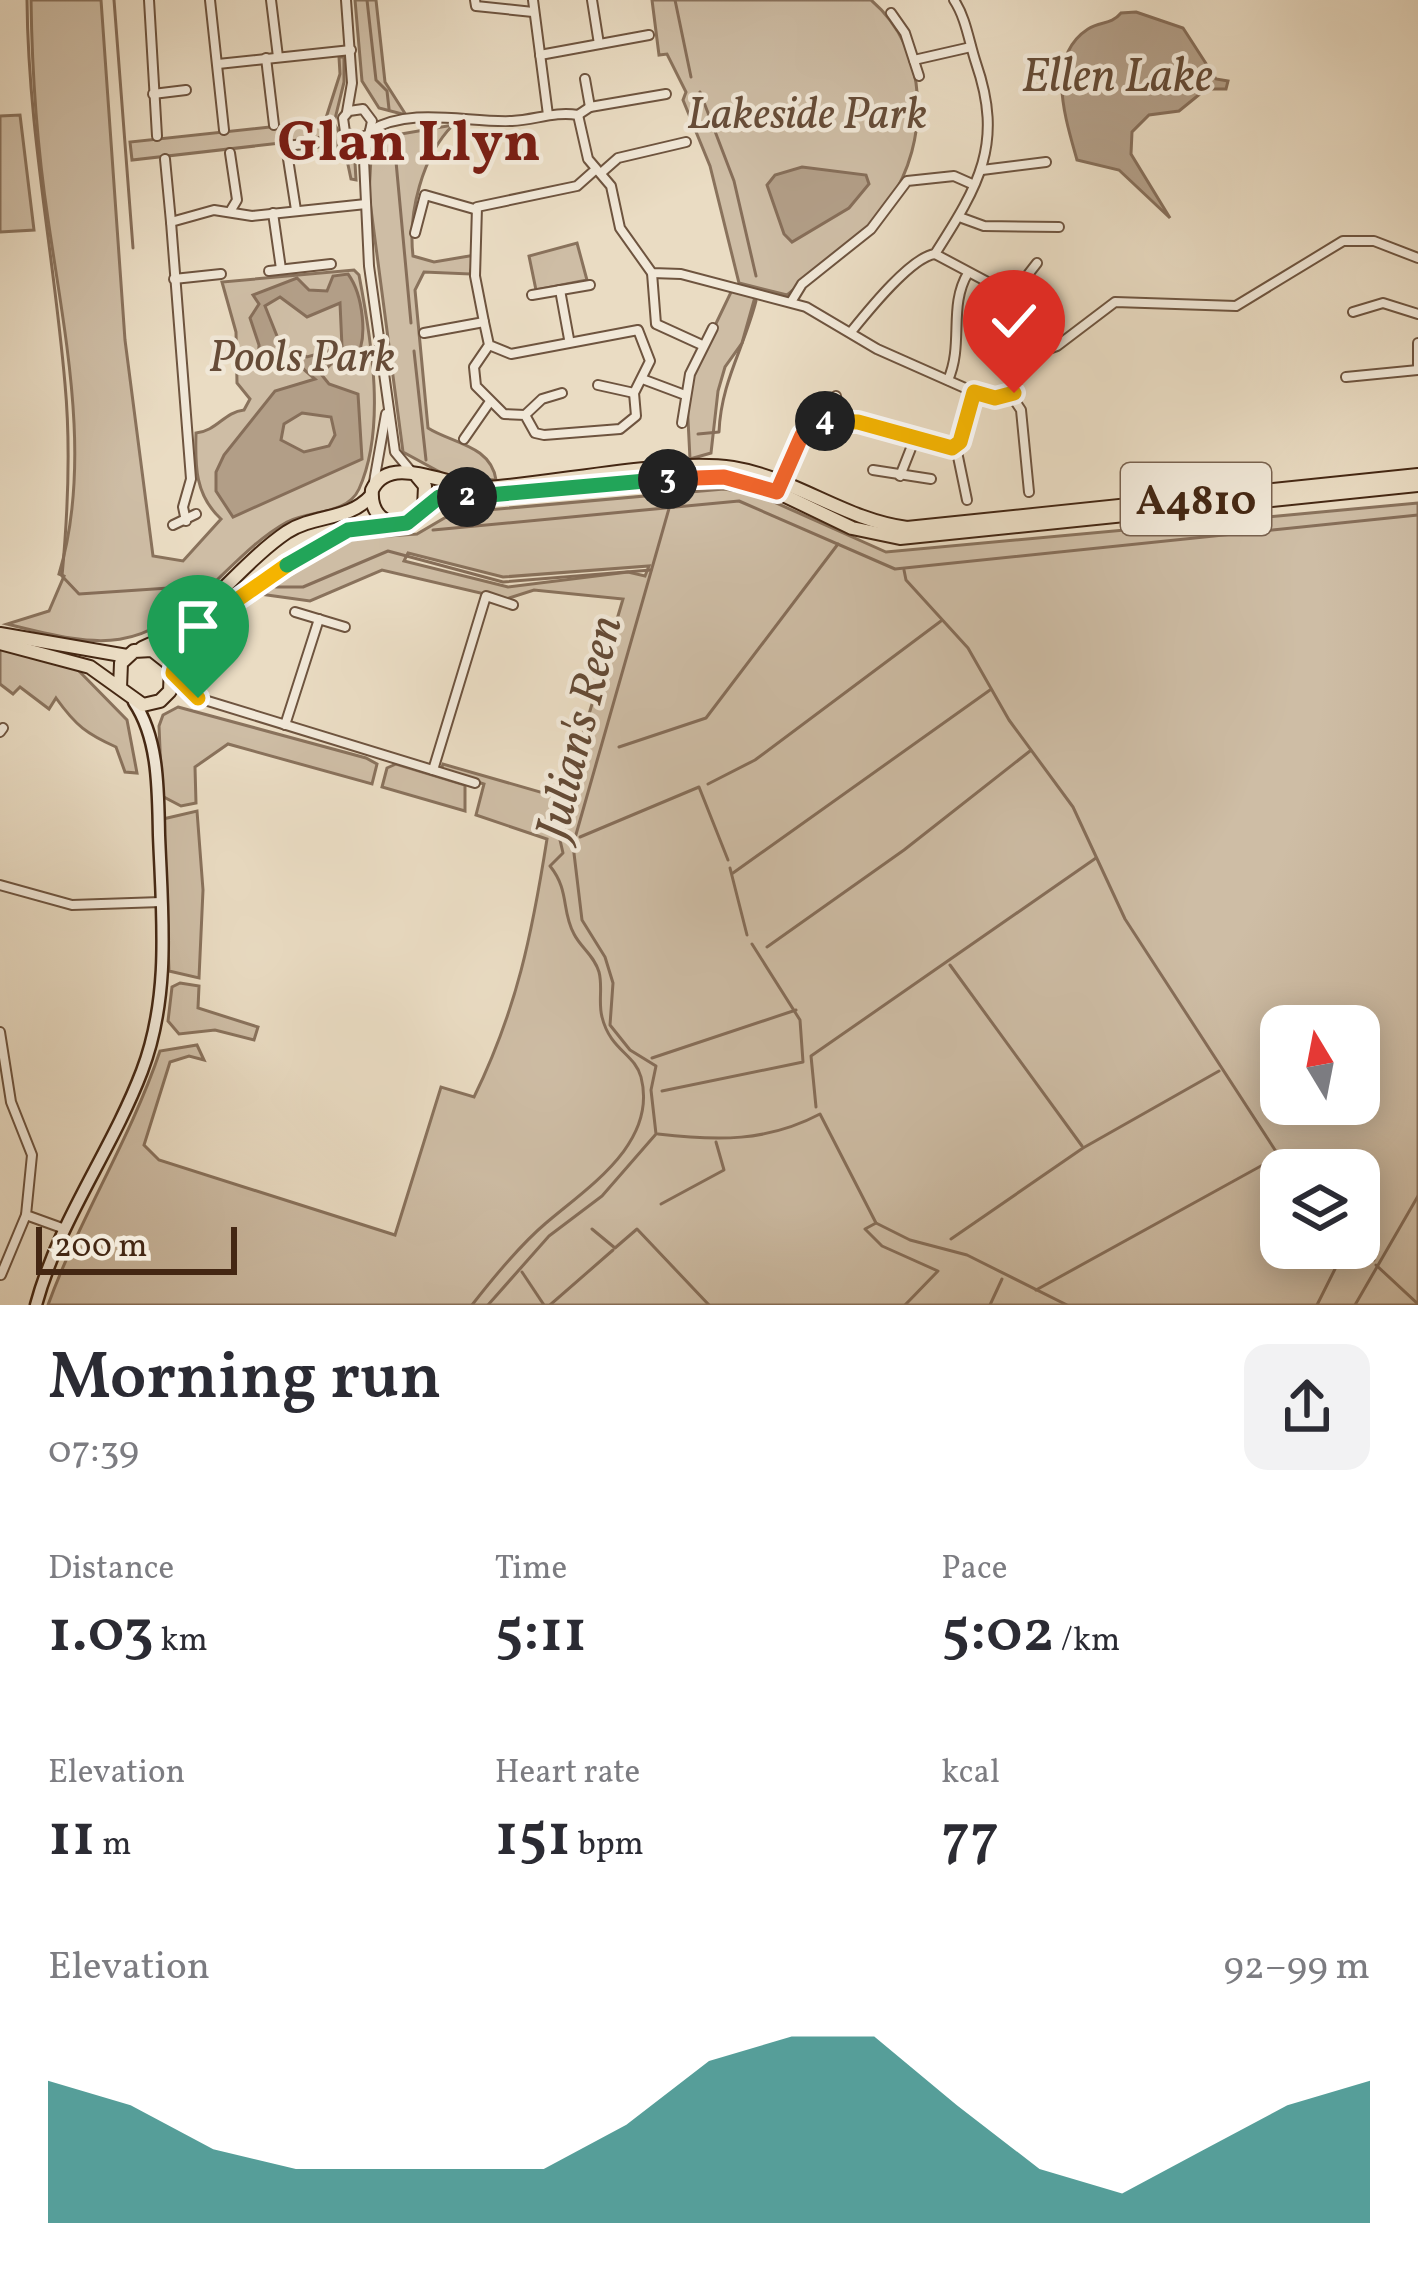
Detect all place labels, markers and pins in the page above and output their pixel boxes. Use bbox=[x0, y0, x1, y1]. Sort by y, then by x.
pin bbox=[963, 270, 1065, 393]
pin: 4 bbox=[795, 391, 855, 451]
pin: 3 bbox=[638, 449, 698, 509]
pin: 2 bbox=[437, 467, 497, 527]
pin bbox=[147, 575, 249, 698]

